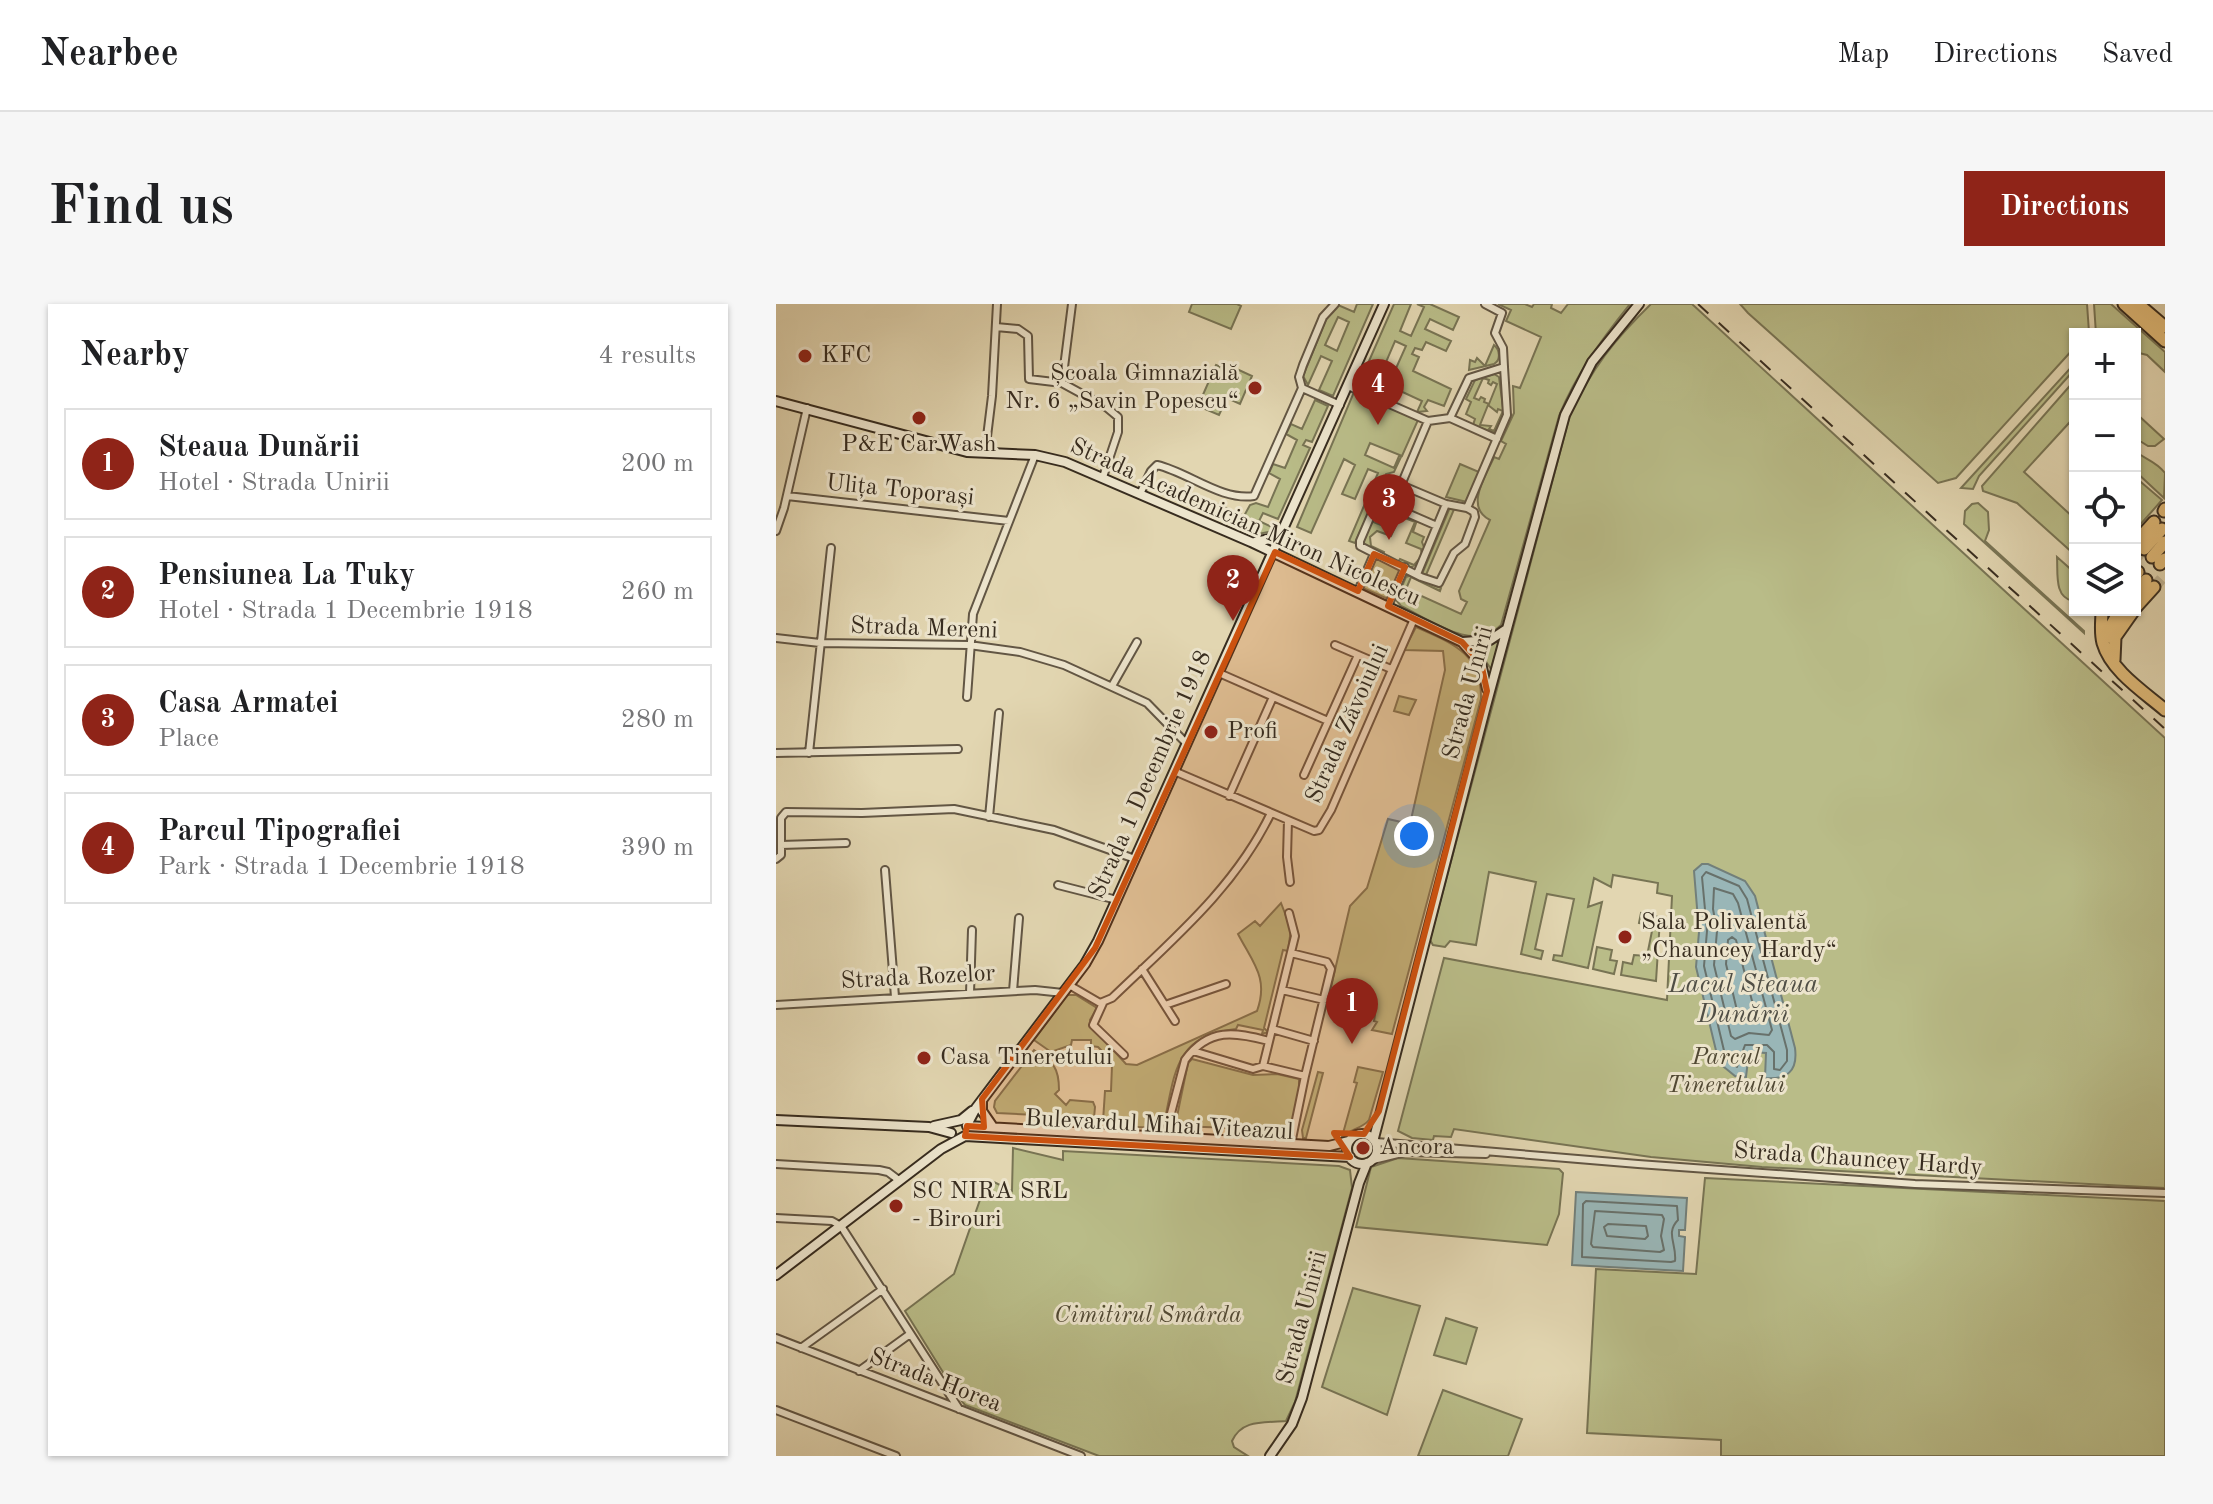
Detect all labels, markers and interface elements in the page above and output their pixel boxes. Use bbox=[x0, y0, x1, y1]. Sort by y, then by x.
text: Nearbee bbox=[40, 36, 179, 74]
text: Map bbox=[1837, 41, 1889, 69]
text: Directions bbox=[1933, 41, 2058, 69]
text: Saved bbox=[2102, 41, 2173, 69]
button: Directions bbox=[1964, 171, 2165, 246]
text: Find us bbox=[48, 180, 234, 236]
map controls bbox=[2069, 328, 2141, 616]
button: + bbox=[2069, 328, 2141, 400]
text: Nearby bbox=[80, 339, 190, 373]
text: 4 results bbox=[598, 343, 696, 369]
place label: KFC bbox=[821, 344, 871, 368]
marker: KFC bbox=[796, 347, 814, 365]
pin: 4 bbox=[1352, 359, 1404, 425]
place label: Școala Gimnazială Nr. 6 „Savin Popescu“ bbox=[1005, 362, 1239, 414]
marker: Școala Gimnazială Nr. 6 „Savin Popescu“ bbox=[1246, 379, 1264, 397]
button: − bbox=[2069, 400, 2141, 472]
marker: P&E CarWash bbox=[910, 409, 928, 427]
text: Steaua Dunării bbox=[158, 433, 360, 463]
place label: P&E CarWash bbox=[841, 433, 997, 457]
street label: Strada Academician Miron Nicolescu bbox=[1066, 435, 1424, 611]
text: 1 bbox=[100, 451, 116, 477]
text: 200 m bbox=[621, 451, 694, 477]
text: Hotel · Strada Unirii bbox=[158, 470, 390, 496]
street label: Ulița Toporași bbox=[825, 471, 975, 511]
button: locate bbox=[2069, 472, 2141, 544]
pin: 3 bbox=[1363, 474, 1415, 540]
button: layers bbox=[2069, 544, 2141, 616]
pin: 2 bbox=[1207, 555, 1259, 621]
text: Pensiunea La Tuky bbox=[158, 561, 415, 591]
text: 2 bbox=[100, 579, 116, 605]
text: 260 m bbox=[621, 579, 694, 605]
text: Hotel · Strada 1 Decembrie 1918 bbox=[158, 598, 533, 624]
street label: Strada Mereni bbox=[850, 614, 998, 644]
street label: Strada Unirii bbox=[1440, 624, 1498, 762]
street label: Strada Zăvoiului bbox=[1302, 641, 1394, 807]
street label: Strada 1 Decembrie 1918 bbox=[1085, 647, 1217, 903]
text: Casa Armatei bbox=[158, 689, 338, 719]
text: 3 bbox=[100, 707, 116, 733]
text: 280 m bbox=[621, 707, 694, 733]
place label: Profi bbox=[1227, 720, 1278, 744]
marker: Profi bbox=[1202, 723, 1220, 741]
text: Place bbox=[158, 726, 219, 752]
your location bbox=[1394, 816, 1434, 856]
text: Parcul Tipografiei bbox=[158, 817, 401, 847]
text: 4 bbox=[100, 835, 116, 861]
text: 390 m bbox=[621, 835, 694, 861]
text: Park · Strada 1 Decembrie 1918 bbox=[158, 854, 525, 880]
place label: Sala Polivalentă „Chauncey Hardy“ bbox=[1641, 911, 1837, 963]
marker: Sala Polivalentă „Chauncey Hardy“ bbox=[1616, 928, 1634, 946]
street label: Strada Rozelor bbox=[840, 962, 996, 994]
water label: Lacul Steaua Dunării bbox=[1667, 972, 1818, 1028]
pin: 1 bbox=[1326, 978, 1378, 1044]
place label: Casa Tineretului bbox=[940, 1046, 1112, 1070]
park label: Parcul Tineretului bbox=[1667, 1046, 1785, 1098]
marker: Casa Tineretului bbox=[915, 1049, 933, 1067]
street label: Bulevardul Mihai Viteazul bbox=[1024, 1107, 1294, 1145]
place label: Ancora bbox=[1379, 1136, 1455, 1160]
marker: Ancora bbox=[1354, 1139, 1372, 1157]
street label: Strada Chauncey Hardy bbox=[1733, 1139, 1984, 1181]
place label: SC NIRA SRL - Birouri bbox=[912, 1180, 1068, 1232]
marker: SC NIRA SRL - Birouri bbox=[887, 1197, 905, 1215]
street label: Strada Unirii bbox=[1274, 1249, 1332, 1387]
park label: Cimitirul Smârda bbox=[1054, 1304, 1242, 1328]
street label: Strada Horea bbox=[866, 1345, 1005, 1417]

